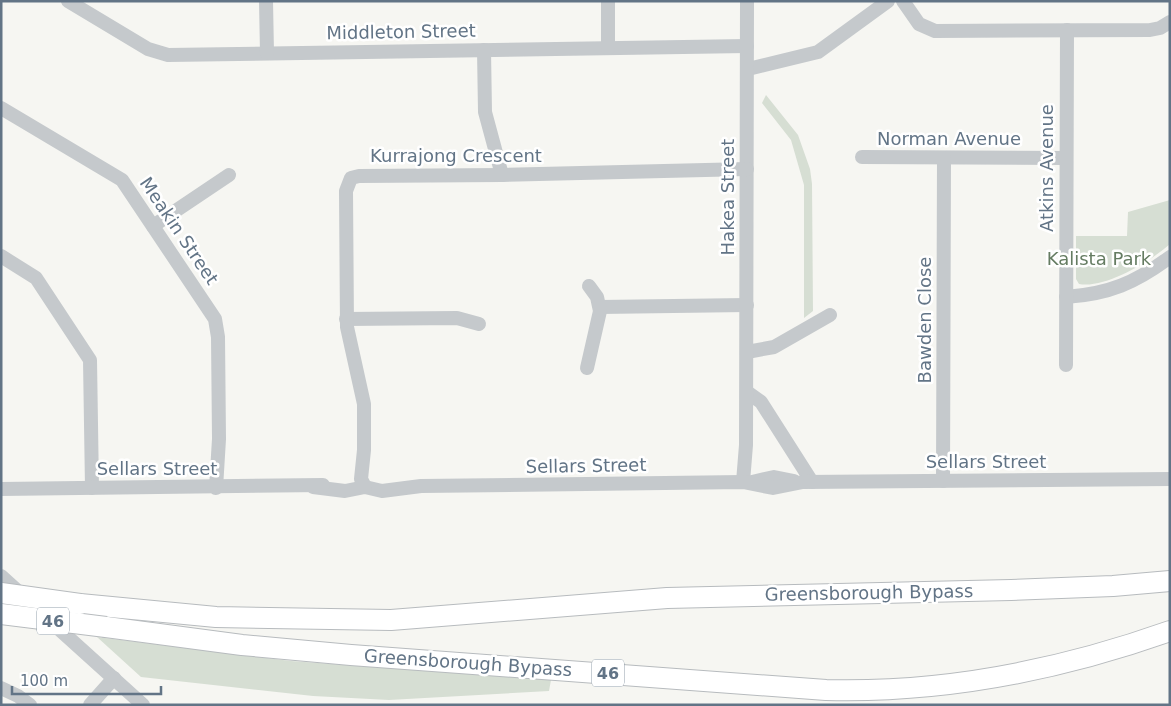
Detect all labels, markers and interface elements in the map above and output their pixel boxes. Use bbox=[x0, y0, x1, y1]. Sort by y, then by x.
street label: Middleton Street bbox=[326, 20, 476, 43]
street label: Atkins Avenue bbox=[1036, 104, 1057, 232]
street label: Norman Avenue bbox=[877, 128, 1021, 149]
street label: Hakea Street bbox=[717, 139, 738, 255]
street label: Kurrajong Crescent bbox=[370, 145, 542, 166]
street label: Meakin Street bbox=[136, 173, 223, 288]
park label: Kalista Park bbox=[1047, 248, 1152, 269]
street label: Bawden Close bbox=[914, 257, 935, 383]
street label: Sellars Street bbox=[926, 451, 1046, 472]
street label: Sellars Street bbox=[525, 454, 647, 477]
street label: Sellars Street bbox=[97, 458, 217, 479]
street label: Greensborough Bypass bbox=[765, 580, 973, 605]
road number: 46 bbox=[37, 608, 69, 634]
street label: Greensborough Bypass bbox=[363, 645, 573, 680]
road number: 46 bbox=[592, 660, 624, 686]
scale bar bbox=[12, 664, 161, 696]
text: 100 m bbox=[20, 672, 68, 690]

